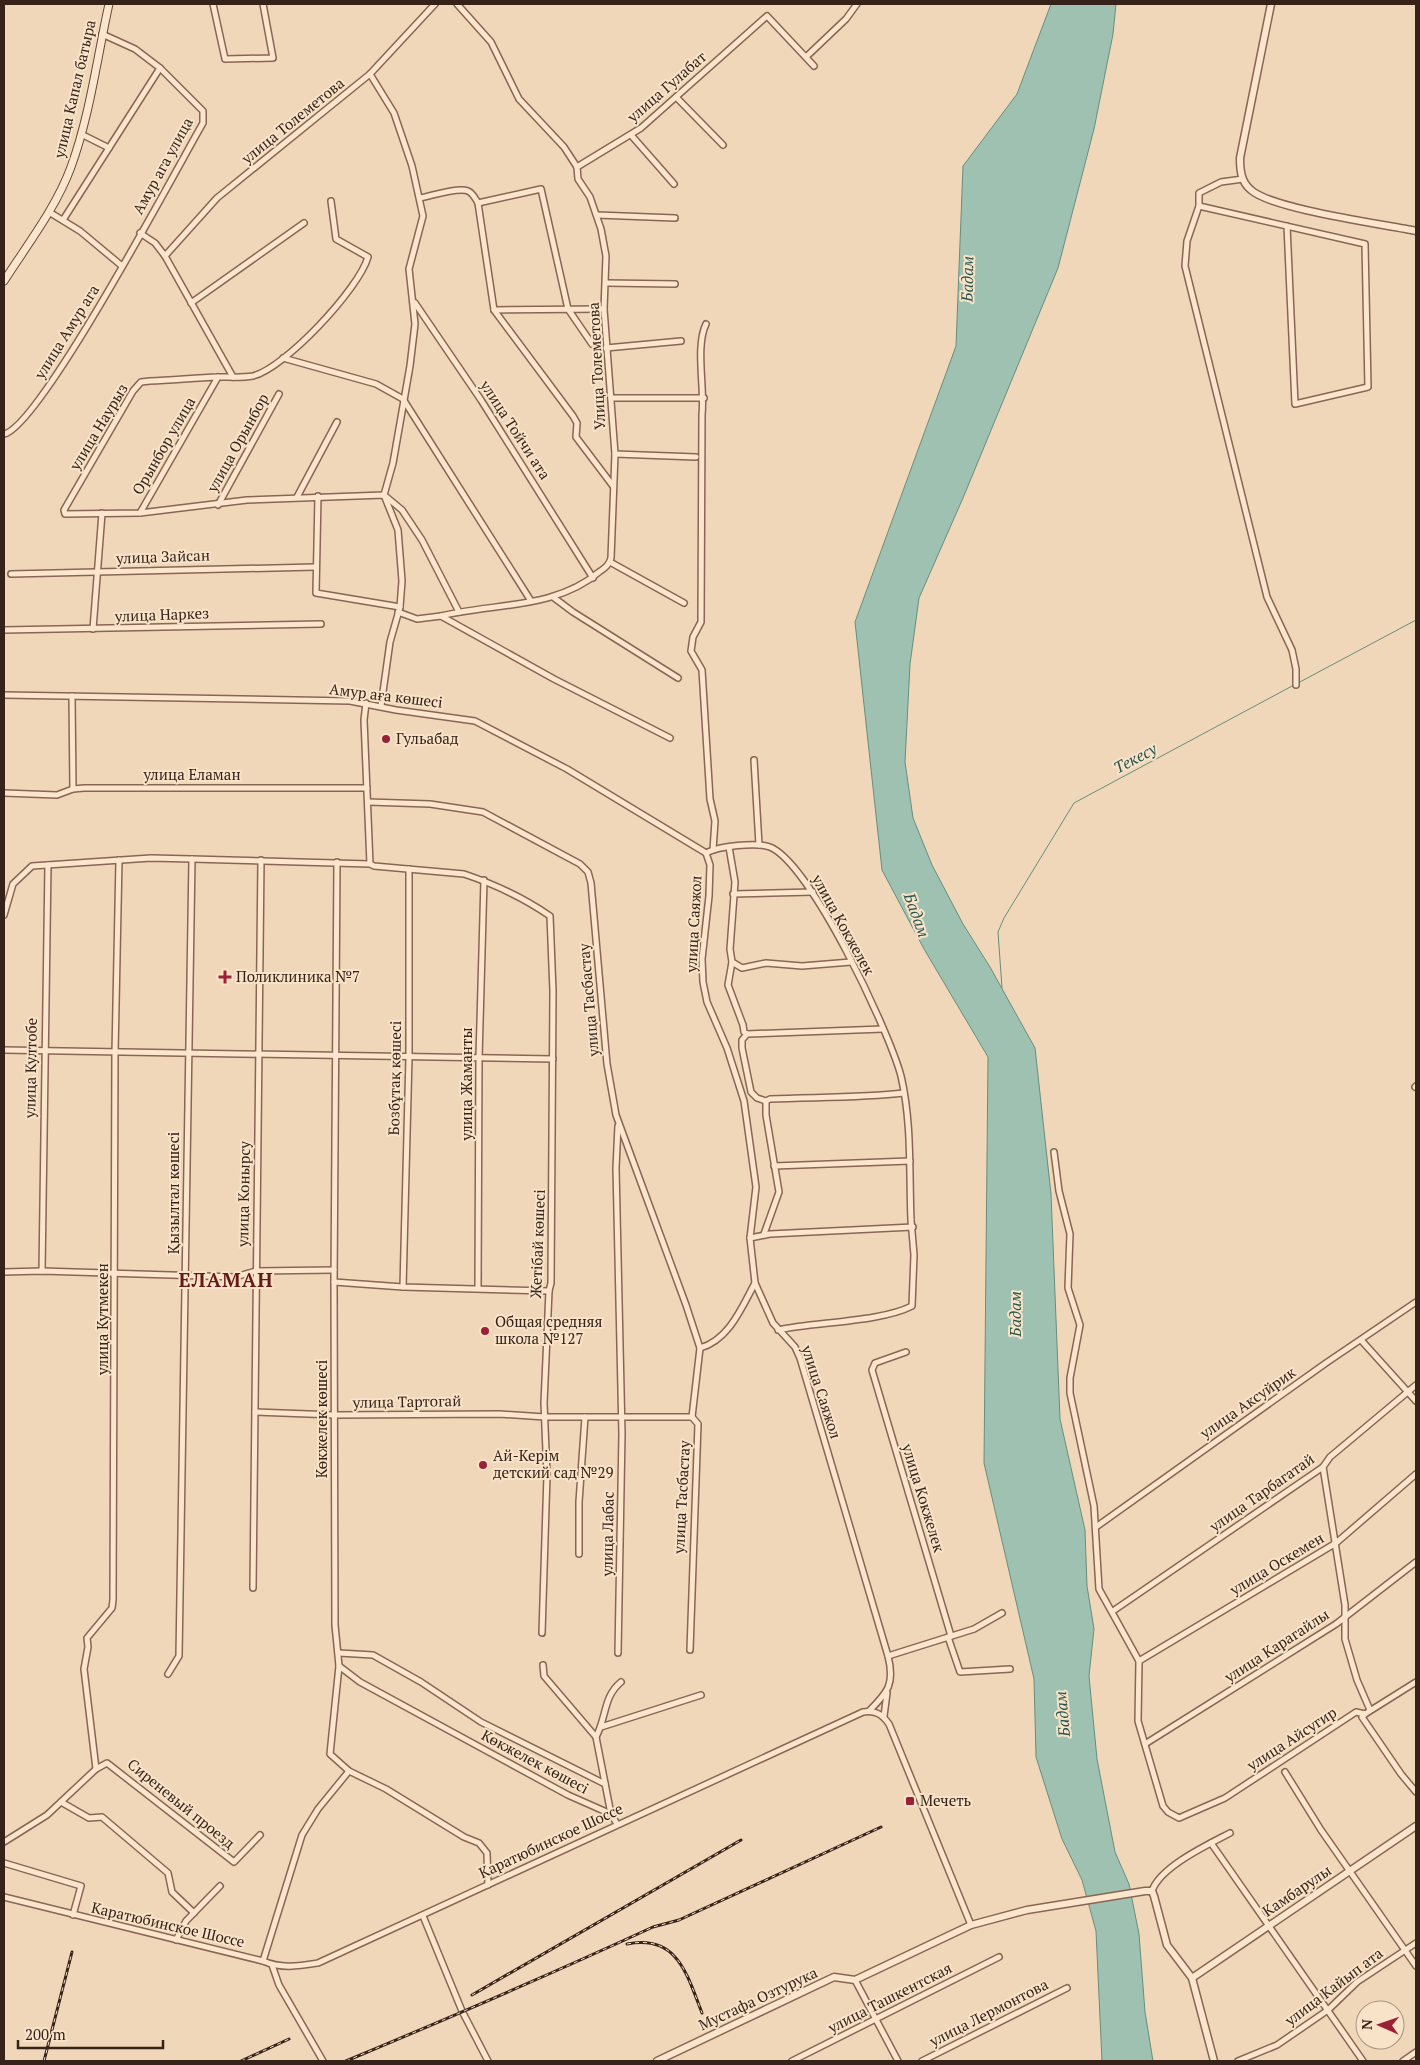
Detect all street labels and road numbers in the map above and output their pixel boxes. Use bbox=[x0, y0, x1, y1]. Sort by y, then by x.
street label: улица Капал батыра bbox=[48, 17, 100, 161]
street label: улица Гулабат bbox=[622, 46, 711, 127]
street label: улица Толеметова bbox=[236, 72, 348, 168]
street label: Амур ага улица bbox=[127, 113, 197, 217]
street label: улица Амур ага bbox=[29, 280, 103, 383]
street label: Улица Толеметова bbox=[583, 301, 609, 430]
street label: улица Тойчи ата bbox=[476, 375, 556, 483]
street label: улица Наурыз bbox=[64, 379, 132, 474]
street label: улица Орынбор bbox=[201, 390, 273, 496]
street label: Орынбор улица bbox=[127, 393, 199, 498]
street label: улица Зайсан bbox=[115, 544, 210, 568]
street label: улица Наркез bbox=[113, 602, 210, 626]
street label: Амур аға көшесі bbox=[328, 678, 444, 712]
street label: улица Еламан bbox=[142, 764, 241, 784]
street label: улица Кокжелек bbox=[807, 870, 880, 979]
street label: улица Саяжол bbox=[680, 875, 706, 974]
street label: улица Тасбастау bbox=[573, 942, 603, 1058]
street label: улица Култобе bbox=[19, 1018, 41, 1119]
street label: Бозбұтақ көшесі bbox=[383, 1020, 405, 1136]
street label: улица Жаманты bbox=[456, 1027, 476, 1142]
street label: Қызылтал көшесі bbox=[163, 1132, 183, 1254]
street label: улица Конырсу bbox=[232, 1140, 254, 1248]
street label: Жетібай көшесі bbox=[525, 1189, 549, 1299]
street label: улица Кутмекен bbox=[92, 1263, 112, 1376]
street label: улица Саяжол bbox=[797, 1342, 846, 1441]
street label: Көкжелек көшесі bbox=[311, 1360, 331, 1478]
street label: улица Аксуйрик bbox=[1195, 1361, 1300, 1443]
street label: улица Тартогай bbox=[352, 1390, 461, 1412]
street label: улица Тасбастау bbox=[668, 1439, 694, 1555]
street label: улица Кокжелек bbox=[898, 1440, 950, 1555]
street label: улица Тарбагатай bbox=[1204, 1448, 1318, 1536]
street label: улица Лабас bbox=[596, 1491, 618, 1578]
street label: улица Оскемен bbox=[1225, 1527, 1327, 1600]
street label: улица Карагайлы bbox=[1219, 1604, 1333, 1687]
street label: улица Айсугир bbox=[1242, 1702, 1340, 1775]
street label: Көкжелек көшесі bbox=[478, 1724, 593, 1798]
street label: Сиреневый проезд bbox=[124, 1754, 240, 1853]
street label: Каратюбинское Шоссе bbox=[475, 1798, 626, 1882]
street label: Камбарулы bbox=[1258, 1860, 1335, 1921]
street label: Каратюбинское Шоссе bbox=[90, 1897, 247, 1951]
street label: улица Кайып ата bbox=[1279, 1942, 1387, 2030]
street label: улица Ташкентская bbox=[823, 1957, 955, 2037]
street label: Мустафа Озтурука bbox=[695, 1962, 821, 2034]
street label: улица Лермонтова bbox=[925, 1973, 1052, 2051]

